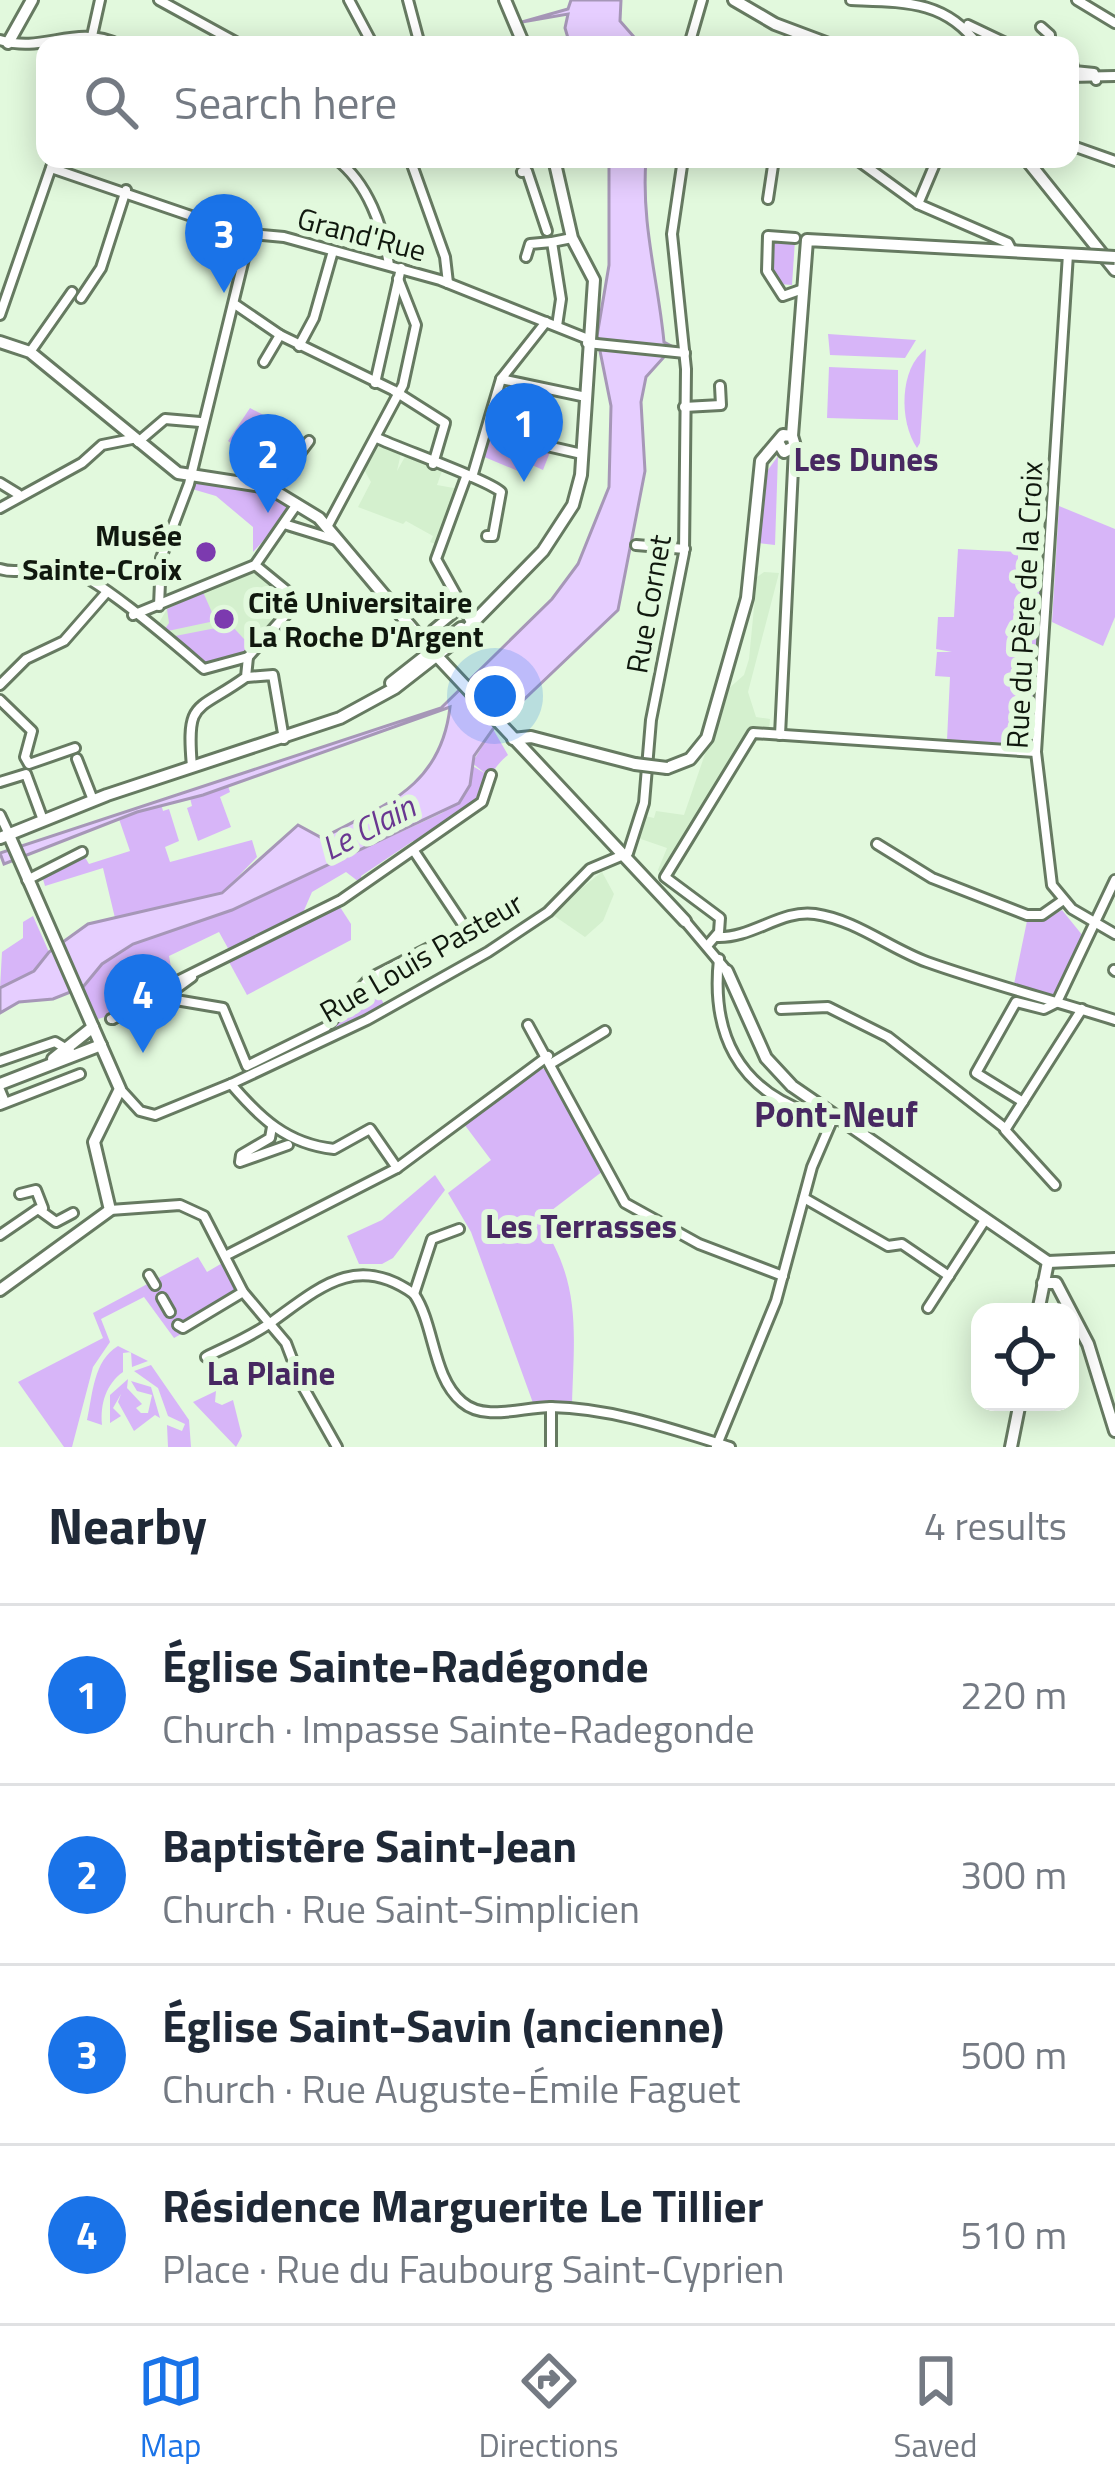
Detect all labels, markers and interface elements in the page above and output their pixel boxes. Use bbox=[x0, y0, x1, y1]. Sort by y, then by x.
search box bbox=[36, 36, 1079, 168]
text: Search here bbox=[174, 68, 397, 136]
icon: search bbox=[78, 69, 144, 135]
pin: 3 bbox=[185, 194, 263, 293]
street label: Grand'Rue bbox=[292, 195, 432, 273]
pin: 1 bbox=[485, 383, 563, 482]
pin: 2 bbox=[229, 414, 307, 513]
district label: Les Dunes bbox=[793, 434, 939, 484]
street label: Rue du Père de la Croix bbox=[994, 460, 1054, 750]
place label: Musée Sainte-Croix bbox=[22, 512, 182, 592]
street label: Rue Cornet bbox=[613, 531, 683, 677]
marker: Musée Sainte-Croix bbox=[193, 539, 219, 565]
place label: Cité Universitaire La Roche D'Argent bbox=[248, 579, 484, 659]
marker: Cité Universitaire La Roche D'Argent bbox=[211, 606, 237, 632]
your location bbox=[465, 666, 525, 726]
water label: Le Clain bbox=[312, 781, 424, 873]
street label: Rue Louis Pasteur bbox=[311, 880, 531, 1034]
pin: 4 bbox=[104, 954, 182, 1053]
district label: Pont-Neuf bbox=[754, 1086, 918, 1141]
district label: Les Terrasses bbox=[485, 1201, 677, 1251]
map controls bbox=[971, 1303, 1079, 1411]
button: locate bbox=[971, 1303, 1079, 1411]
district label: La Plaine bbox=[207, 1348, 335, 1398]
text: Nearby bbox=[48, 1486, 207, 1564]
text: 4 results bbox=[924, 1496, 1067, 1555]
text: Église Sainte-Radégonde bbox=[162, 1631, 649, 1699]
text: 1 bbox=[76, 1665, 98, 1724]
text: 220 m bbox=[960, 1665, 1067, 1724]
text: Church · Impasse Sainte-Radegonde bbox=[162, 1699, 755, 1758]
text: Baptistère Saint-Jean bbox=[162, 1811, 577, 1879]
text: 2 bbox=[76, 1845, 98, 1904]
text: 300 m bbox=[960, 1845, 1067, 1904]
text: Church · Rue Saint-Simplicien bbox=[162, 1879, 640, 1938]
text: Église Saint-Savin (ancienne) bbox=[162, 1991, 724, 2059]
text: 3 bbox=[76, 2025, 98, 2084]
text: 500 m bbox=[960, 2025, 1067, 2084]
text: Church · Rue Auguste-Émile Faguet bbox=[162, 2059, 741, 2118]
text: Résidence Marguerite Le Tillier bbox=[162, 2171, 763, 2239]
text: 4 bbox=[76, 2205, 98, 2264]
text: 510 m bbox=[960, 2205, 1067, 2264]
text: Place · Rue du Faubourg Saint-Cyprien bbox=[162, 2239, 784, 2298]
tab: Map bbox=[138, 2348, 204, 2470]
tab: Directions bbox=[479, 2348, 619, 2470]
tab: Saved bbox=[894, 2348, 977, 2470]

